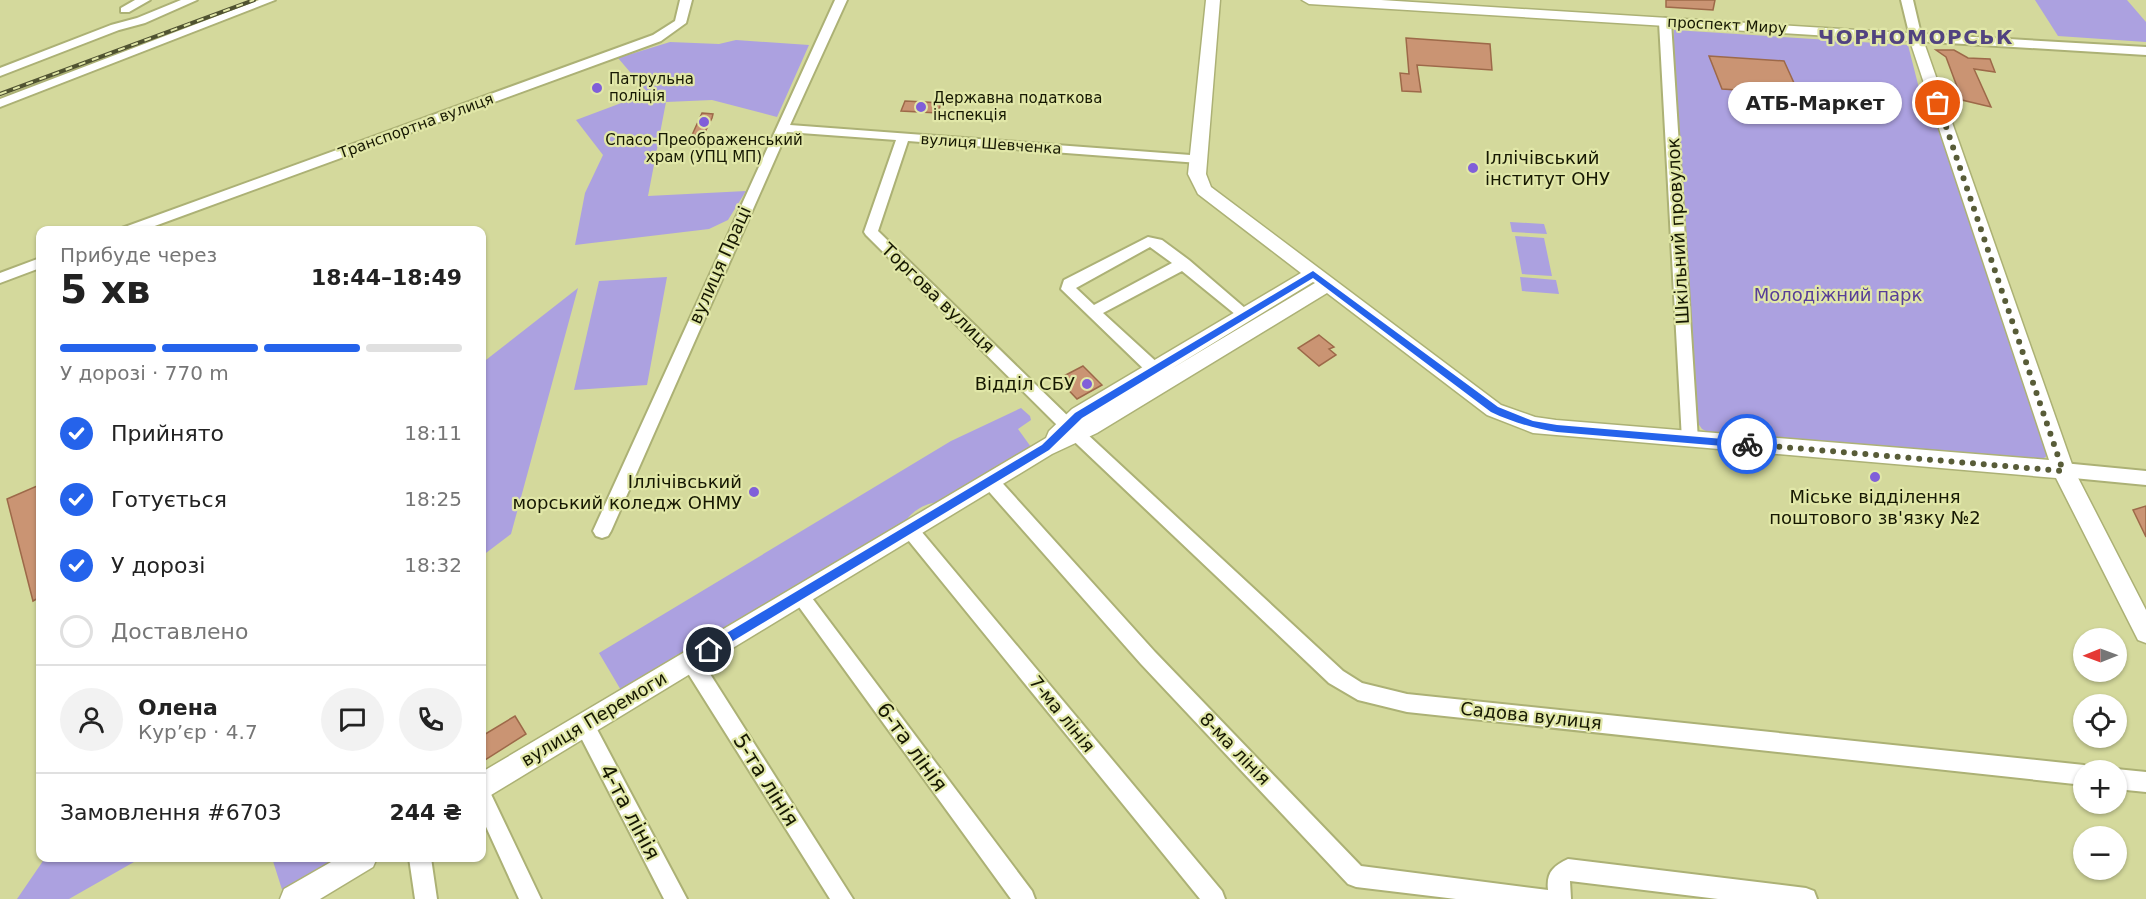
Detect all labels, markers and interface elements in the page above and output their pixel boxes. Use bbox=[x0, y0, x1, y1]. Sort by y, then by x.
street label: проспект Миру bbox=[1667, 13, 1787, 37]
district label: ЧОРНОМОРСЬК bbox=[1818, 25, 2014, 49]
place label: Патрульна поліція bbox=[609, 70, 694, 105]
pin bbox=[1912, 77, 1963, 128]
marker: Патрульна поліція bbox=[590, 81, 604, 95]
callout: АТБ-Маркет bbox=[1728, 82, 1902, 124]
icon: bag bbox=[1921, 86, 1954, 119]
place label: Державна податкова інспекція bbox=[933, 89, 1102, 124]
street label: Транспортна вулиця bbox=[335, 90, 496, 163]
text: АТБ-Маркет bbox=[1745, 91, 1885, 115]
marker: Державна податкова інспекція bbox=[914, 100, 928, 114]
marker: Спасо-Преображенський храм (УПЦ МП) bbox=[697, 115, 711, 129]
street label: вулиця Шевченка bbox=[920, 130, 1062, 158]
place label: Спасо-Преображенський храм (УПЦ МП) bbox=[605, 131, 803, 166]
street label: Шкільний провулок bbox=[1662, 137, 1693, 325]
place label: Іллічівський інститут ОНУ bbox=[1485, 147, 1610, 189]
marker: Іллічівський інститут ОНУ bbox=[1466, 161, 1480, 175]
street label: вулиця Праці bbox=[684, 203, 755, 327]
street label: Торгова вулиця bbox=[877, 238, 999, 357]
text: Прибуде через bbox=[60, 243, 217, 267]
text: 18:44–18:49 bbox=[311, 265, 462, 290]
text: 5 хв bbox=[60, 267, 151, 312]
park label: Молодіжний парк bbox=[1754, 284, 1922, 305]
text: У дорозі · 770 m bbox=[60, 361, 229, 385]
place label: Відділ СБУ bbox=[975, 373, 1075, 394]
marker: Відділ СБУ bbox=[1080, 377, 1094, 391]
courier bbox=[1717, 414, 1777, 474]
icon: check bbox=[60, 417, 93, 450]
text: Прийнято bbox=[111, 421, 224, 446]
text: 18:11 bbox=[404, 421, 462, 445]
icon: bike bbox=[1731, 428, 1764, 461]
marker: Міське відділення поштового зв'язку №2 bbox=[1868, 470, 1882, 484]
place label: Іллічівський морський коледж ОНМУ bbox=[512, 471, 742, 513]
icon: check bbox=[60, 483, 93, 516]
marker: Іллічівський морський коледж ОНМУ bbox=[747, 485, 761, 499]
place label: Міське відділення поштового зв'язку №2 bbox=[1769, 486, 1981, 528]
text: Готується bbox=[111, 487, 227, 512]
text: 18:25 bbox=[404, 487, 462, 511]
icon: check bbox=[60, 549, 93, 582]
text: У дорозі bbox=[111, 553, 205, 578]
text: 18:32 bbox=[404, 553, 462, 577]
text: Доставлено bbox=[111, 619, 248, 644]
pin bbox=[683, 624, 734, 675]
north arrow bbox=[2073, 628, 2127, 682]
map controls bbox=[2073, 628, 2127, 880]
icon: home bbox=[692, 633, 725, 666]
street label: вулиця Перемоги bbox=[517, 667, 670, 770]
street label: 7-ма лінія bbox=[1025, 671, 1100, 756]
button: person bbox=[60, 688, 123, 751]
button: chat bbox=[321, 688, 384, 751]
button: phone bbox=[399, 688, 462, 751]
button: locate bbox=[2073, 694, 2127, 748]
text: Олена bbox=[138, 695, 218, 720]
street label: 6-та лінія bbox=[872, 698, 952, 796]
street label: Садова вулиця bbox=[1459, 698, 1603, 733]
street label: 8-ма лінія bbox=[1196, 708, 1275, 789]
text: Кур’єр · 4.7 bbox=[138, 720, 258, 744]
street label: 5-та лінія bbox=[728, 729, 804, 831]
street label: 4-та лінія bbox=[595, 760, 665, 864]
button: + bbox=[2073, 760, 2127, 814]
text: Замовлення #6703 bbox=[60, 800, 282, 825]
text: 244 ₴ bbox=[390, 800, 462, 825]
button: − bbox=[2073, 826, 2127, 880]

